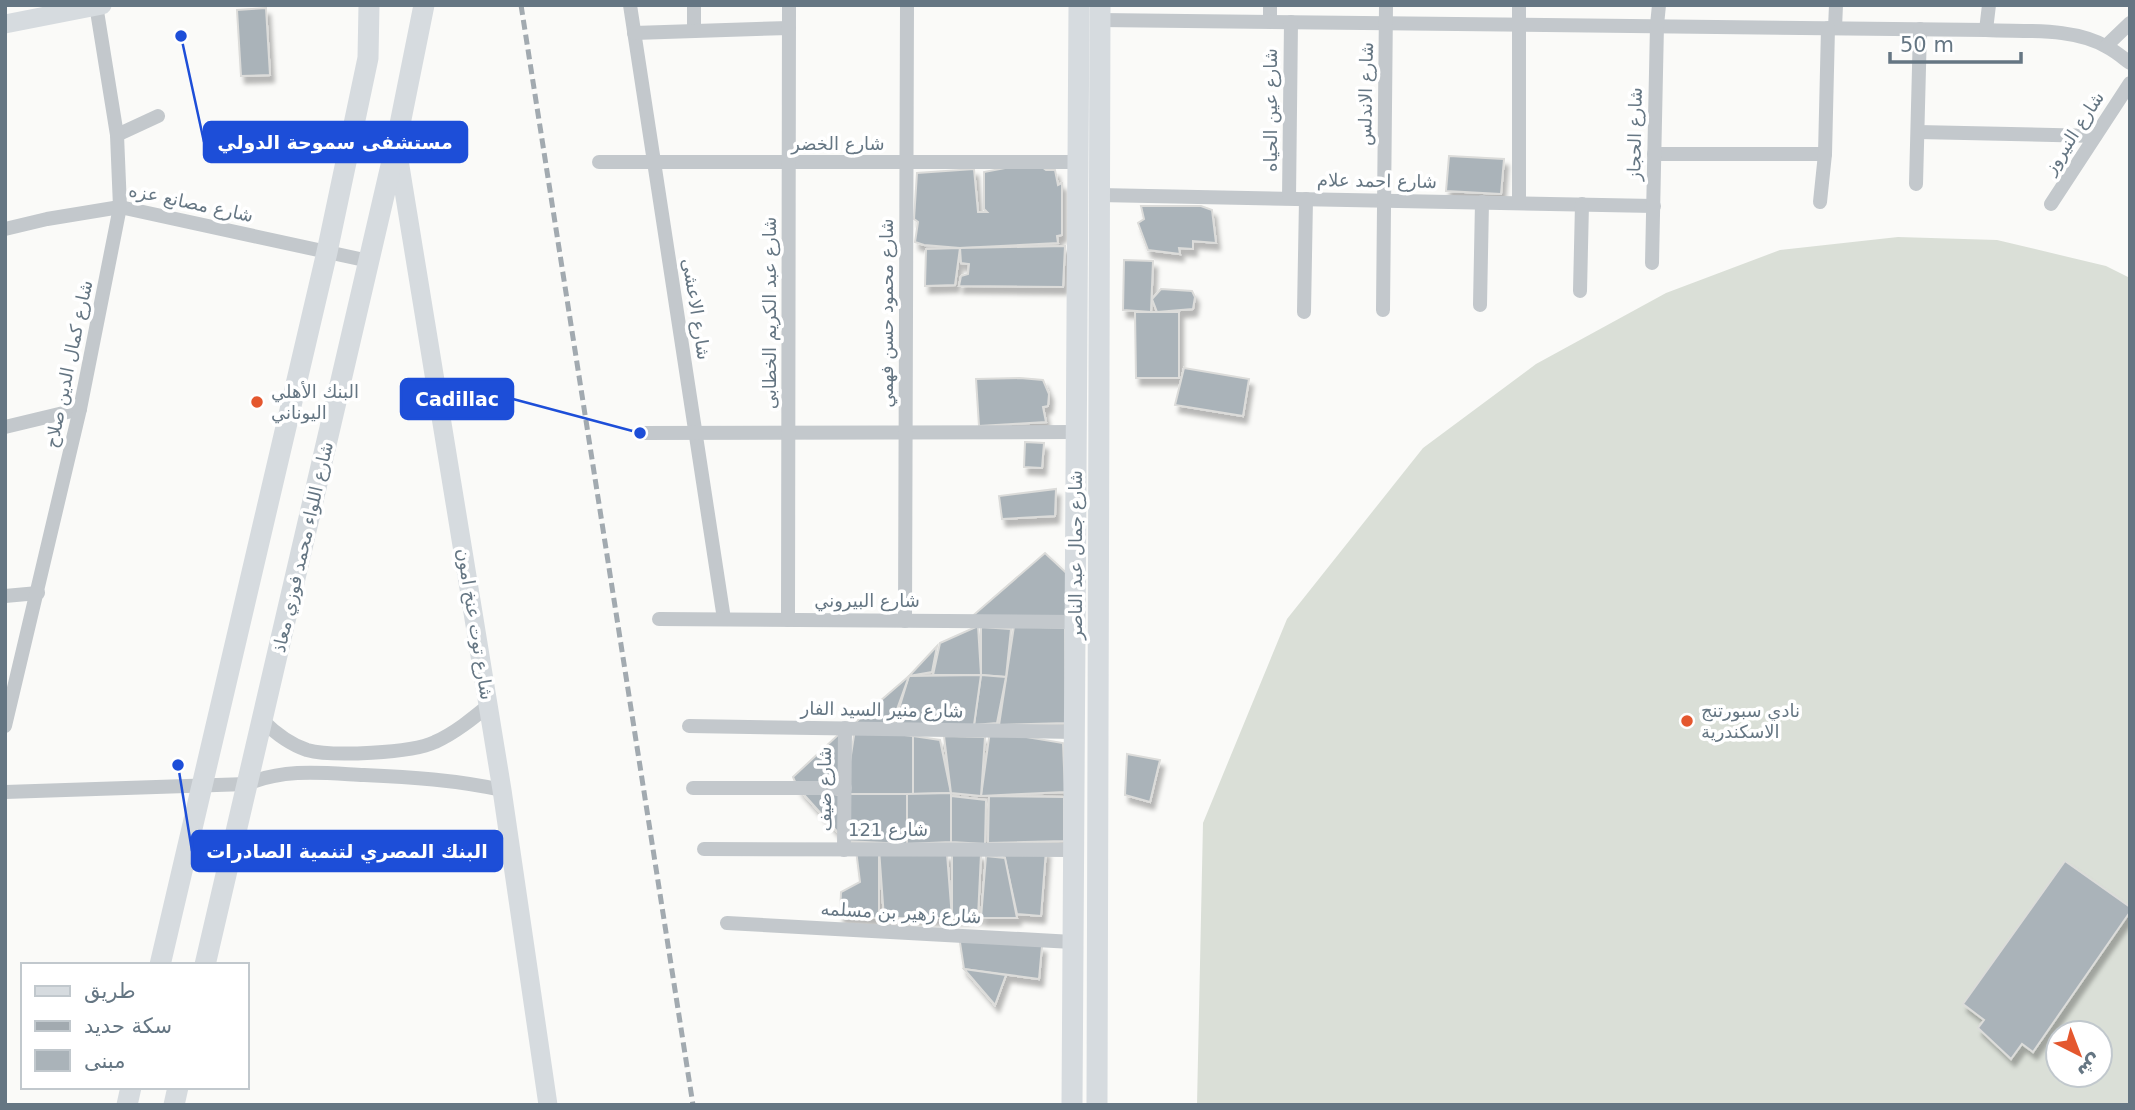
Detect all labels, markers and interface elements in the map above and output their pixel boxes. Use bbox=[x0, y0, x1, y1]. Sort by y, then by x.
scale bar bbox=[1890, 21, 2021, 65]
text: 50 m bbox=[1900, 33, 1954, 57]
street label: شارع الاندلس bbox=[1354, 42, 1378, 146]
street label: شارع عين الحياه bbox=[1260, 48, 1282, 172]
street label: شارع الحجاز bbox=[1623, 87, 1647, 182]
street label: شارع النيروز bbox=[2039, 87, 2109, 179]
callout: مستشفى سموحة الدولي bbox=[204, 122, 467, 162]
text: مستشفى سموحة الدولي bbox=[217, 131, 453, 154]
street label: شارع الخضر bbox=[790, 133, 885, 155]
street label: شارع احمد علام bbox=[1317, 169, 1437, 193]
street label: شارع مصانع عزه bbox=[127, 179, 255, 227]
street label: شارع عبد الكريم الخطابى bbox=[759, 217, 781, 409]
street label: شارع محمود حسن فهمي bbox=[876, 218, 898, 408]
street label: شارع الاعشى bbox=[677, 257, 715, 361]
street label: شارع كمال الدين صلاح bbox=[40, 278, 98, 450]
callout: Cadillac bbox=[401, 379, 513, 419]
place label: البنك الأهلي اليوناني bbox=[271, 381, 359, 424]
text: Cadillac bbox=[415, 388, 499, 410]
marker: البنك الأهلي اليوناني bbox=[249, 394, 265, 410]
street label: شارع اللواء محمد فوزي معاذ bbox=[268, 439, 338, 655]
street label: شارع جمال عبد الناصر bbox=[1065, 470, 1087, 641]
street label: شارع توت عنخ امون bbox=[452, 547, 498, 701]
street label: شارع البيروني bbox=[814, 590, 920, 612]
street label: شارع منير السيد الفار bbox=[799, 698, 964, 722]
place label: نادي سبورتنج الاسكندرية bbox=[1701, 700, 1800, 742]
marker: نادي سبورتنج الاسكندرية bbox=[1679, 713, 1695, 729]
street label: شارع ضيف bbox=[814, 746, 836, 832]
street label: شارع 121 bbox=[848, 819, 928, 841]
callout: البنك المصري لتنمية الصادرات bbox=[192, 831, 502, 871]
text: البنك المصري لتنمية الصادرات bbox=[206, 840, 488, 864]
street label: شارع زهير بن مسلمه bbox=[820, 898, 982, 928]
legend bbox=[21, 963, 248, 1089]
text: طريق bbox=[84, 979, 136, 1003]
text: سكة حديد bbox=[84, 1014, 172, 1038]
north arrow bbox=[2044, 1019, 2114, 1089]
text: مبنى bbox=[84, 1049, 125, 1073]
text: ش bbox=[2073, 1049, 2107, 1084]

